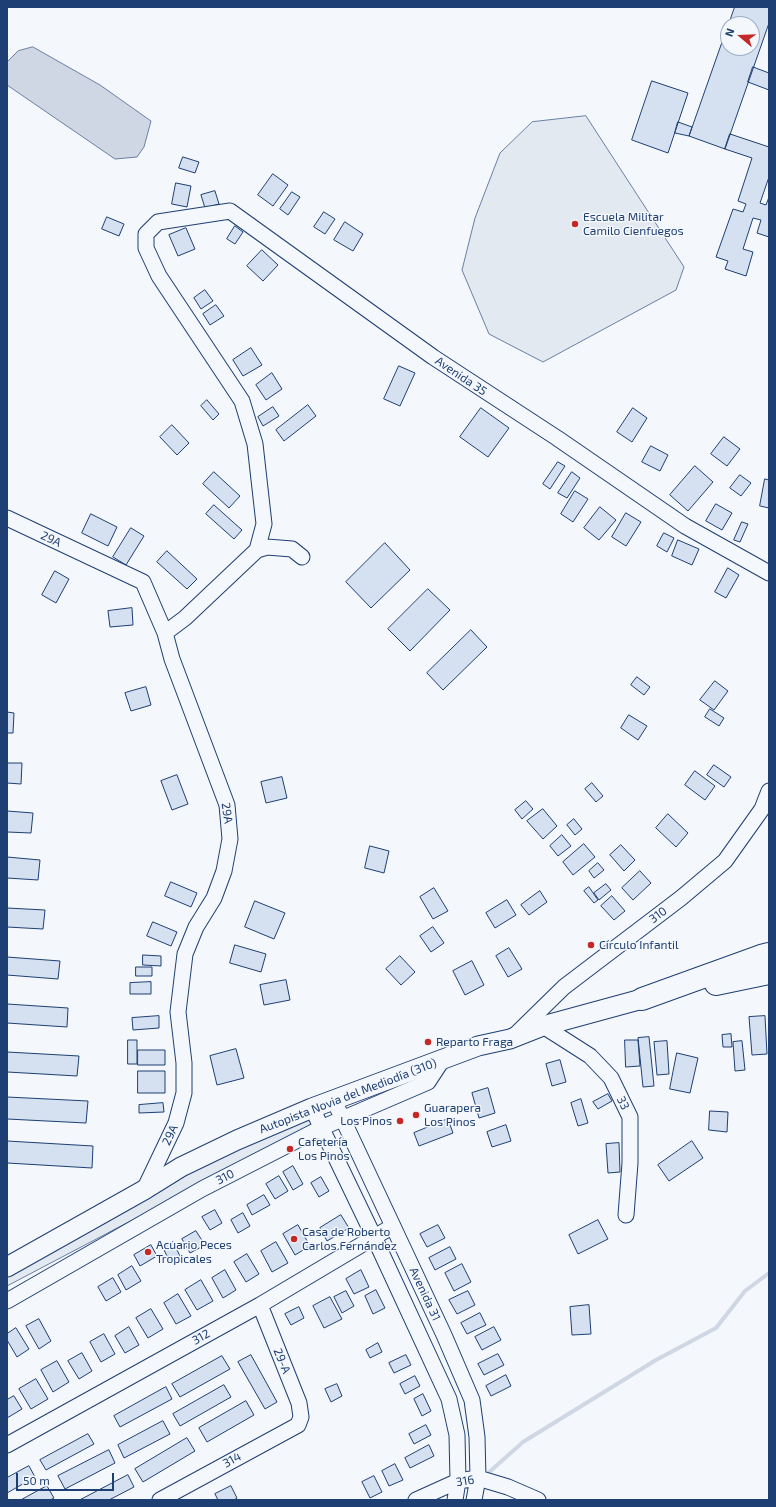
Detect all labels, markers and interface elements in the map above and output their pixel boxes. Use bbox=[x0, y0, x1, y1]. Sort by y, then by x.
north arrow bbox=[720, 16, 760, 56]
text: N bbox=[722, 26, 737, 38]
place label: Escuela Militar Camilo Cienfuegos bbox=[583, 210, 684, 238]
marker: Escuela Militar Camilo Cienfuegos bbox=[570, 219, 580, 229]
street label: Avenida 35 bbox=[432, 353, 490, 399]
street label: 29A bbox=[38, 528, 64, 550]
street label: 29A bbox=[218, 801, 236, 825]
street label: 310 bbox=[646, 904, 670, 926]
place label: Círculo Infantil bbox=[599, 938, 679, 952]
marker: Círculo Infantil bbox=[586, 940, 596, 950]
place label: Reparto Fraga bbox=[436, 1035, 513, 1049]
marker: Reparto Fraga bbox=[423, 1037, 433, 1047]
street label: Autopista Novia del Mediodía (310) bbox=[257, 1055, 439, 1137]
street label: 33 bbox=[614, 1094, 632, 1112]
place label: Guarapera Los Pinos bbox=[424, 1101, 481, 1129]
marker: Guarapera Los Pinos bbox=[411, 1110, 421, 1120]
place label: Los Pinos bbox=[340, 1114, 392, 1128]
marker: Los Pinos bbox=[395, 1116, 405, 1126]
street label: 29A bbox=[159, 1122, 181, 1148]
place label: Cafetería Los Pinos bbox=[298, 1135, 350, 1163]
marker: Cafetería Los Pinos bbox=[285, 1144, 295, 1154]
street label: 310 bbox=[213, 1166, 237, 1188]
place label: Casa de Roberto Carlos Fernández bbox=[302, 1225, 397, 1253]
marker: Casa de Roberto Carlos Fernández bbox=[289, 1234, 299, 1244]
place label: Acuario Peces Tropicales bbox=[156, 1238, 232, 1266]
marker: Acuario Peces Tropicales bbox=[143, 1247, 153, 1257]
street label: Avenida 31 bbox=[406, 1265, 444, 1323]
street label: 312 bbox=[190, 1326, 212, 1348]
street label: 29-A bbox=[270, 1346, 294, 1376]
street label: 314 bbox=[220, 1449, 244, 1471]
scale bar bbox=[18, 1465, 116, 1491]
street label: 316 bbox=[455, 1472, 475, 1490]
text: 50 m bbox=[23, 1473, 50, 1487]

